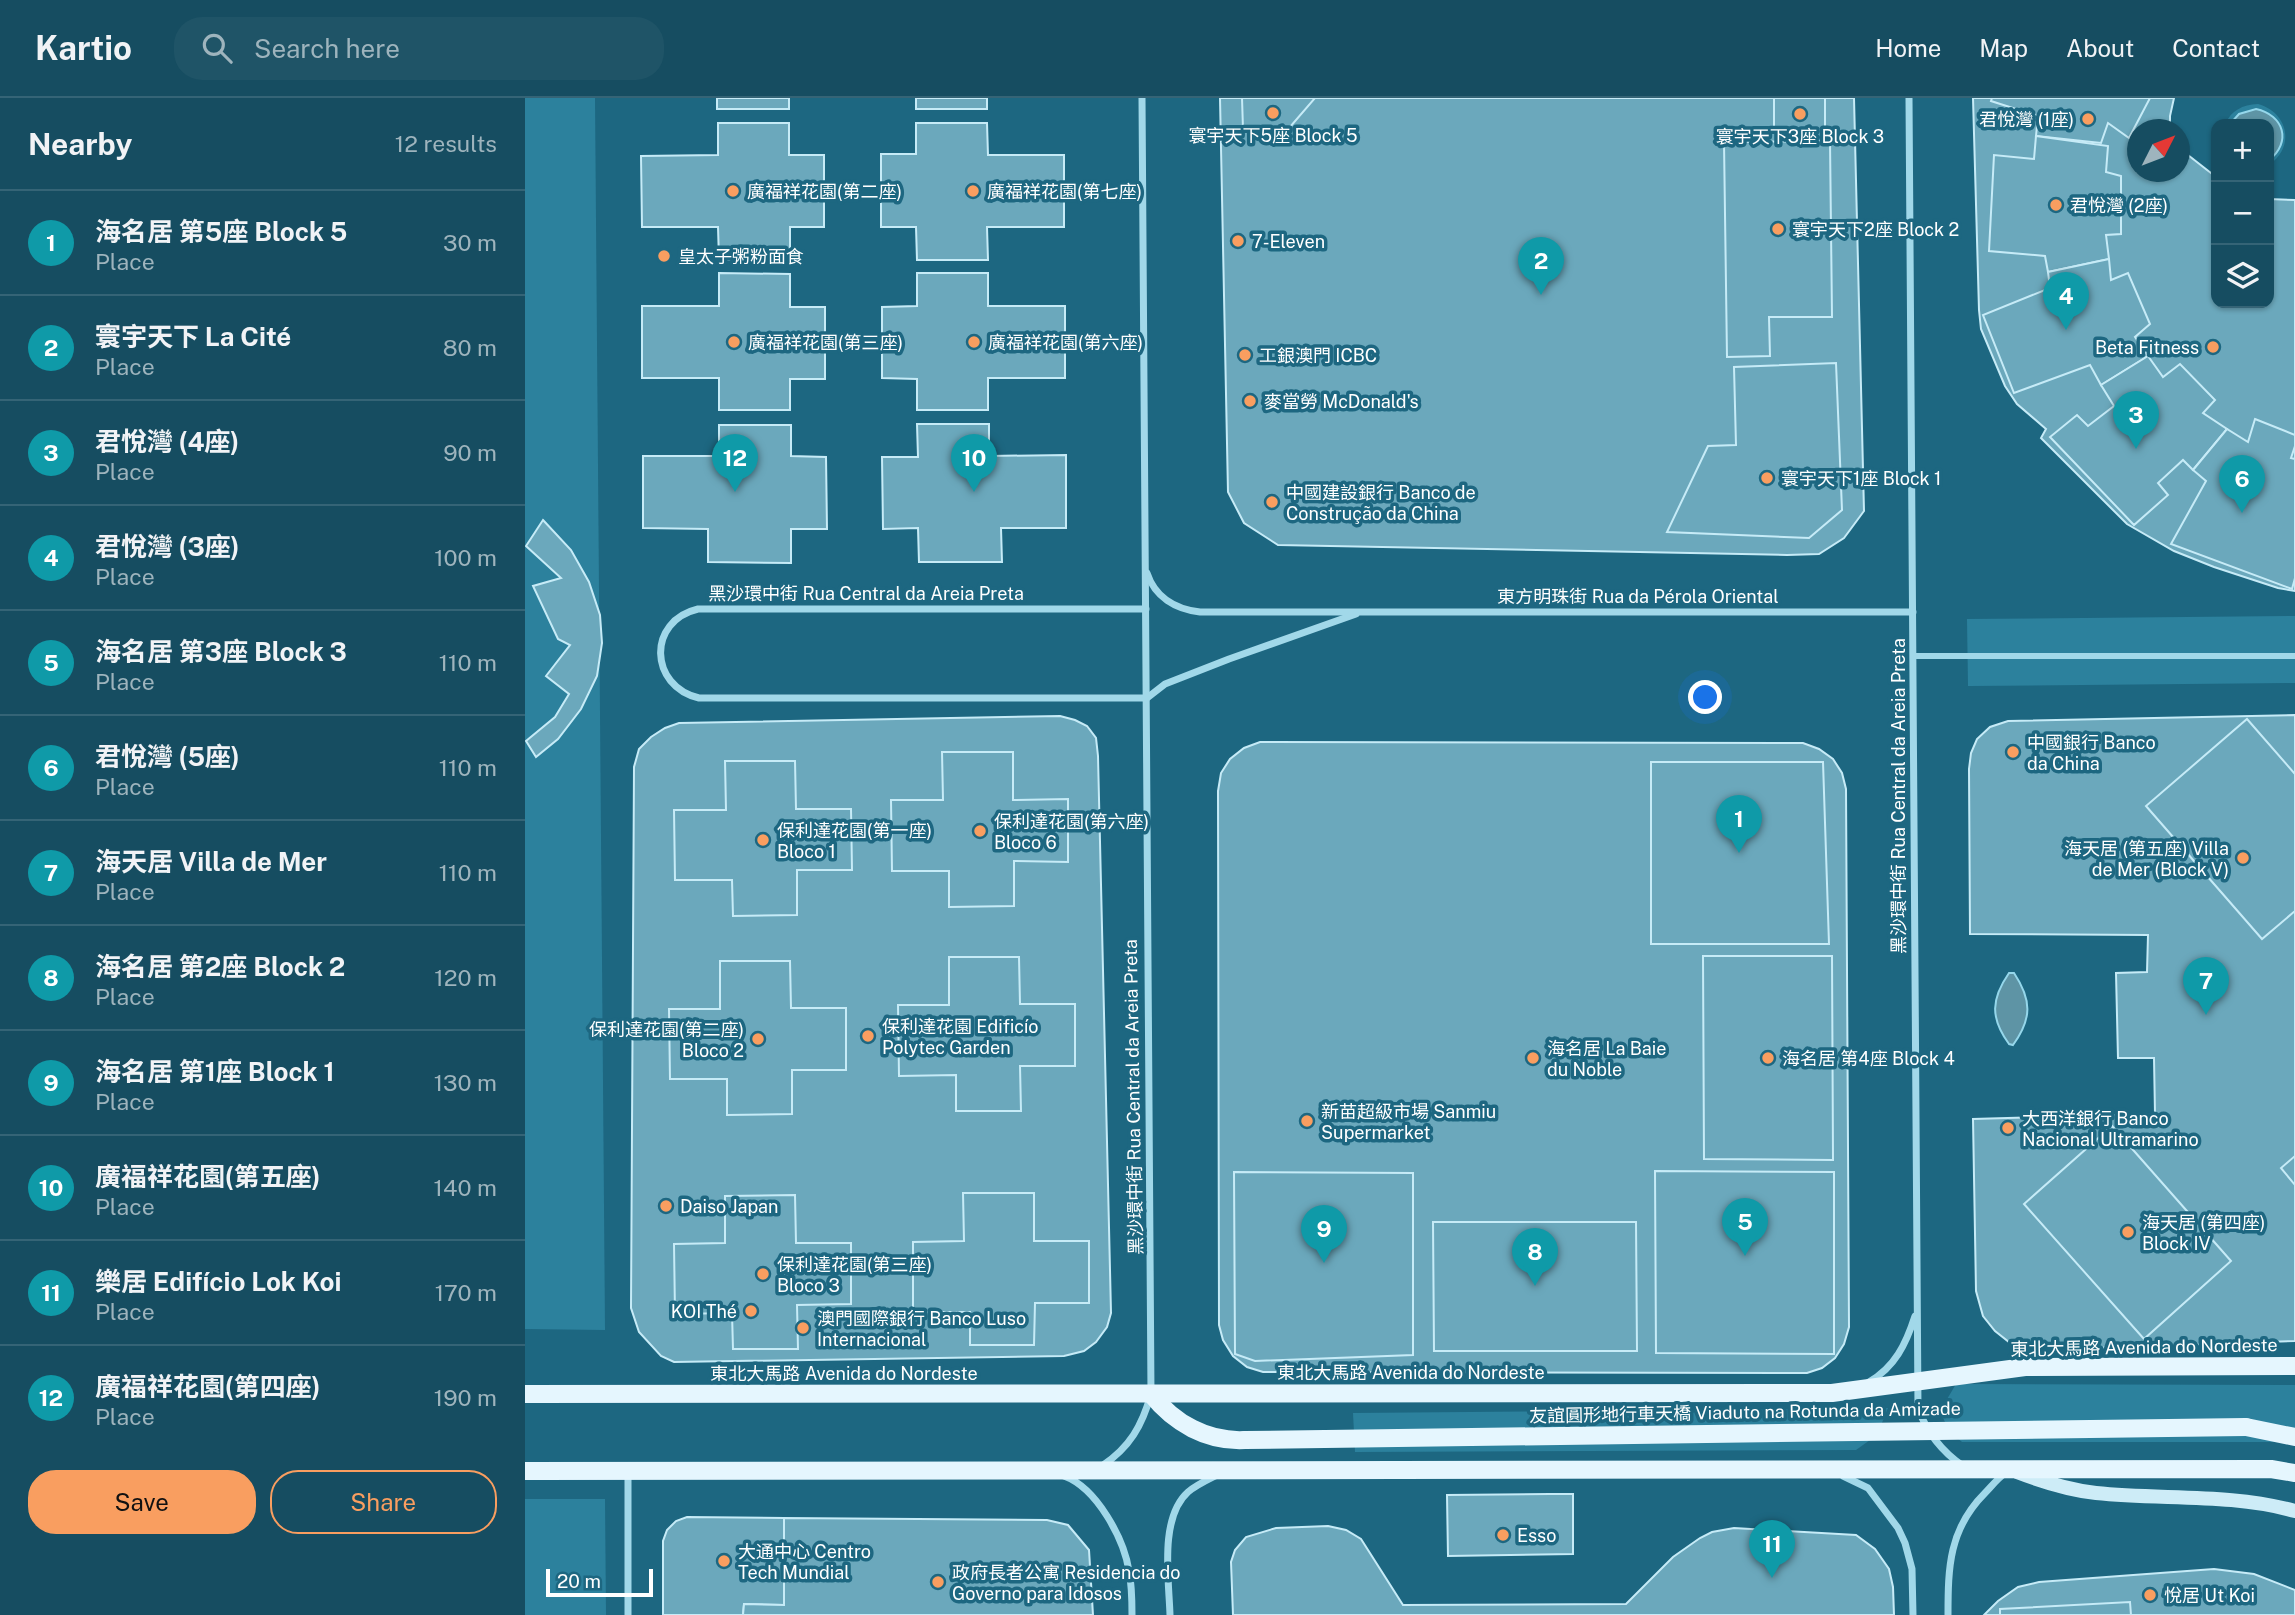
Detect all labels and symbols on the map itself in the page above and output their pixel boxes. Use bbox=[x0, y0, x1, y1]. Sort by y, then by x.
marker: 寰宇天下5座 Block 5 bbox=[1265, 105, 1281, 121]
marker: 寰宇天下3座 Block 3 bbox=[1792, 106, 1808, 122]
place label: 君悅灣 (1座) bbox=[1979, 109, 2074, 130]
marker: 君悅灣 (1座) bbox=[2080, 111, 2096, 127]
north arrow bbox=[2127, 119, 2190, 182]
place label: 寰宇天下5座 Block 5 bbox=[1189, 125, 1357, 146]
place label: 寰宇天下3座 Block 3 bbox=[1716, 126, 1884, 147]
place label: 廣福祥花園(第二座) bbox=[747, 181, 902, 202]
place label: 廣福祥花園(第七座) bbox=[987, 181, 1142, 202]
marker: 廣福祥花園(第二座) bbox=[725, 183, 741, 199]
marker: 廣福祥花園(第七座) bbox=[965, 183, 981, 199]
place label: 君悅灣 (2座) bbox=[2070, 195, 2168, 216]
marker: 君悅灣 (2座) bbox=[2048, 197, 2064, 213]
place label: 寰宇天下2座 Block 2 bbox=[1792, 219, 1959, 240]
marker: 寰宇天下2座 Block 2 bbox=[1770, 221, 1786, 237]
place label: 7-Eleven bbox=[1252, 231, 1325, 252]
marker: 7-Eleven bbox=[1230, 233, 1246, 249]
pin: 2 bbox=[1518, 237, 1564, 295]
place label: 皇太子粥粉面食 bbox=[678, 246, 804, 267]
marker: 皇太子粥粉面食 bbox=[656, 248, 672, 264]
pin: 4 bbox=[2043, 272, 2089, 330]
place label: 廣福祥花園(第三座) bbox=[748, 332, 903, 353]
place label: 廣福祥花園(第六座) bbox=[988, 332, 1143, 353]
marker: 廣福祥花園(第三座) bbox=[726, 334, 742, 350]
marker: 廣福祥花園(第六座) bbox=[966, 334, 982, 350]
place label: Beta Fitness bbox=[2095, 337, 2199, 358]
marker: Beta Fitness bbox=[2205, 339, 2221, 355]
place label: 工銀澳門 ICBC bbox=[1259, 345, 1377, 366]
marker: 工銀澳門 ICBC bbox=[1237, 347, 1253, 363]
place label: 麥當勞 McDonald's bbox=[1264, 391, 1419, 412]
pin: 3 bbox=[2113, 391, 2159, 449]
marker: 麥當勞 McDonald's bbox=[1242, 393, 1258, 409]
pin: 12 bbox=[712, 434, 758, 492]
pin: 10 bbox=[951, 434, 997, 492]
pin: 6 bbox=[2219, 455, 2265, 513]
place label: 寰宇天下1座 Block 1 bbox=[1781, 468, 1941, 489]
marker: 寰宇天下1座 Block 1 bbox=[1759, 470, 1775, 486]
place label: 中國建設銀行 Banco de Construção da China bbox=[1286, 482, 1476, 524]
marker: 中國建設銀行 Banco de Construção da China bbox=[1264, 494, 1280, 510]
street label: 黑沙環中街 Rua Central da Areia Preta bbox=[708, 583, 1024, 604]
street label: 東方明珠街 Rua da Pérola Oriental bbox=[1497, 586, 1779, 607]
street label: 黑沙環中街 Rua Central da Areia Preta bbox=[1888, 638, 1909, 954]
your location bbox=[1688, 680, 1722, 714]
place label: 中國銀行 Banco da China bbox=[2027, 732, 2156, 774]
marker: 中國銀行 Banco da China bbox=[2005, 744, 2021, 760]
pin: 1 bbox=[1716, 795, 1762, 853]
place label: 保利達花園(第六座) Bloco 6 bbox=[994, 811, 1149, 853]
place label: 保利達花園(第一座) Bloco 1 bbox=[777, 820, 932, 862]
marker: 保利達花園(第六座) Bloco 6 bbox=[972, 823, 988, 839]
marker: 保利達花園(第一座) Bloco 1 bbox=[755, 832, 771, 848]
place label: 海天居 (第五座) Villa de Mer (Block V) bbox=[2064, 838, 2229, 880]
marker: 海天居 (第五座) Villa de Mer (Block V) bbox=[2235, 850, 2251, 866]
street label: 黑沙環中街 Rua Central da Areia Preta bbox=[1120, 939, 1146, 1255]
pin: 7 bbox=[2183, 957, 2229, 1015]
place label: 保利達花園 Edificío Polytec Garden bbox=[882, 1016, 1039, 1058]
place label: 保利達花園(第二座) Bloco 2 bbox=[589, 1019, 744, 1061]
marker: 保利達花園 Edificío Polytec Garden bbox=[860, 1028, 876, 1044]
marker: 保利達花園(第二座) Bloco 2 bbox=[750, 1031, 766, 1047]
place label: 海名居 La Baie du Noble bbox=[1547, 1038, 1666, 1080]
place label: 海名居 第4座 Block 4 bbox=[1782, 1048, 1955, 1069]
marker: 海名居 La Baie du Noble bbox=[1525, 1050, 1541, 1066]
marker: 海名居 第4座 Block 4 bbox=[1760, 1050, 1776, 1066]
place label: 新苗超級市場 Sanmiu Supermarket bbox=[1321, 1101, 1496, 1143]
place label: 大西洋銀行 Banco Nacional Ultramarino bbox=[2022, 1108, 2199, 1150]
marker: 新苗超級市場 Sanmiu Supermarket bbox=[1299, 1113, 1315, 1129]
marker: 大西洋銀行 Banco Nacional Ultramarino bbox=[2000, 1120, 2016, 1136]
place label: Daiso Japan bbox=[680, 1196, 778, 1217]
marker: Daiso Japan bbox=[658, 1198, 674, 1214]
pin: 5 bbox=[1722, 1198, 1768, 1256]
pin: 9 bbox=[1301, 1205, 1347, 1263]
place label: 海天居 (第四座) Block IV bbox=[2142, 1212, 2265, 1254]
marker: 海天居 (第四座) Block IV bbox=[2120, 1224, 2136, 1240]
pin: 8 bbox=[1512, 1228, 1558, 1286]
place label: 保利達花園(第三座) Bloco 3 bbox=[777, 1254, 932, 1296]
marker: 保利達花園(第三座) Bloco 3 bbox=[755, 1266, 771, 1282]
place label: KOI Thé bbox=[671, 1301, 737, 1322]
marker: KOI Thé bbox=[743, 1303, 759, 1319]
place label: 澳門國際銀行 Banco Luso Internacional bbox=[817, 1308, 1026, 1350]
marker: 澳門國際銀行 Banco Luso Internacional bbox=[795, 1320, 811, 1336]
street label: 東北大馬路 Avenida do Nordeste bbox=[2010, 1334, 2278, 1360]
street label: 東北大馬路 Avenida do Nordeste bbox=[1277, 1362, 1545, 1383]
street label: 東北大馬路 Avenida do Nordeste bbox=[710, 1363, 978, 1384]
street label: 友誼圓形地行車天橋 Viaduto na Rotunda da Amizade bbox=[1529, 1398, 1961, 1426]
pin: 11 bbox=[1749, 1520, 1795, 1578]
place label: Esso bbox=[1517, 1525, 1556, 1546]
marker: Esso bbox=[1495, 1527, 1511, 1543]
place label: 大通中心 Centro Tech Mundial bbox=[738, 1541, 871, 1583]
marker: 大通中心 Centro Tech Mundial bbox=[716, 1553, 732, 1569]
place label: 政府長者公寓 Residencia do Governo para Idosos bbox=[952, 1562, 1180, 1604]
scale bar bbox=[546, 1566, 653, 1598]
marker: 政府長者公寓 Residencia do Governo para Idosos bbox=[930, 1574, 946, 1590]
place label: 悅居 Ut Koi bbox=[2164, 1585, 2255, 1606]
marker: 悅居 Ut Koi bbox=[2142, 1587, 2158, 1603]

